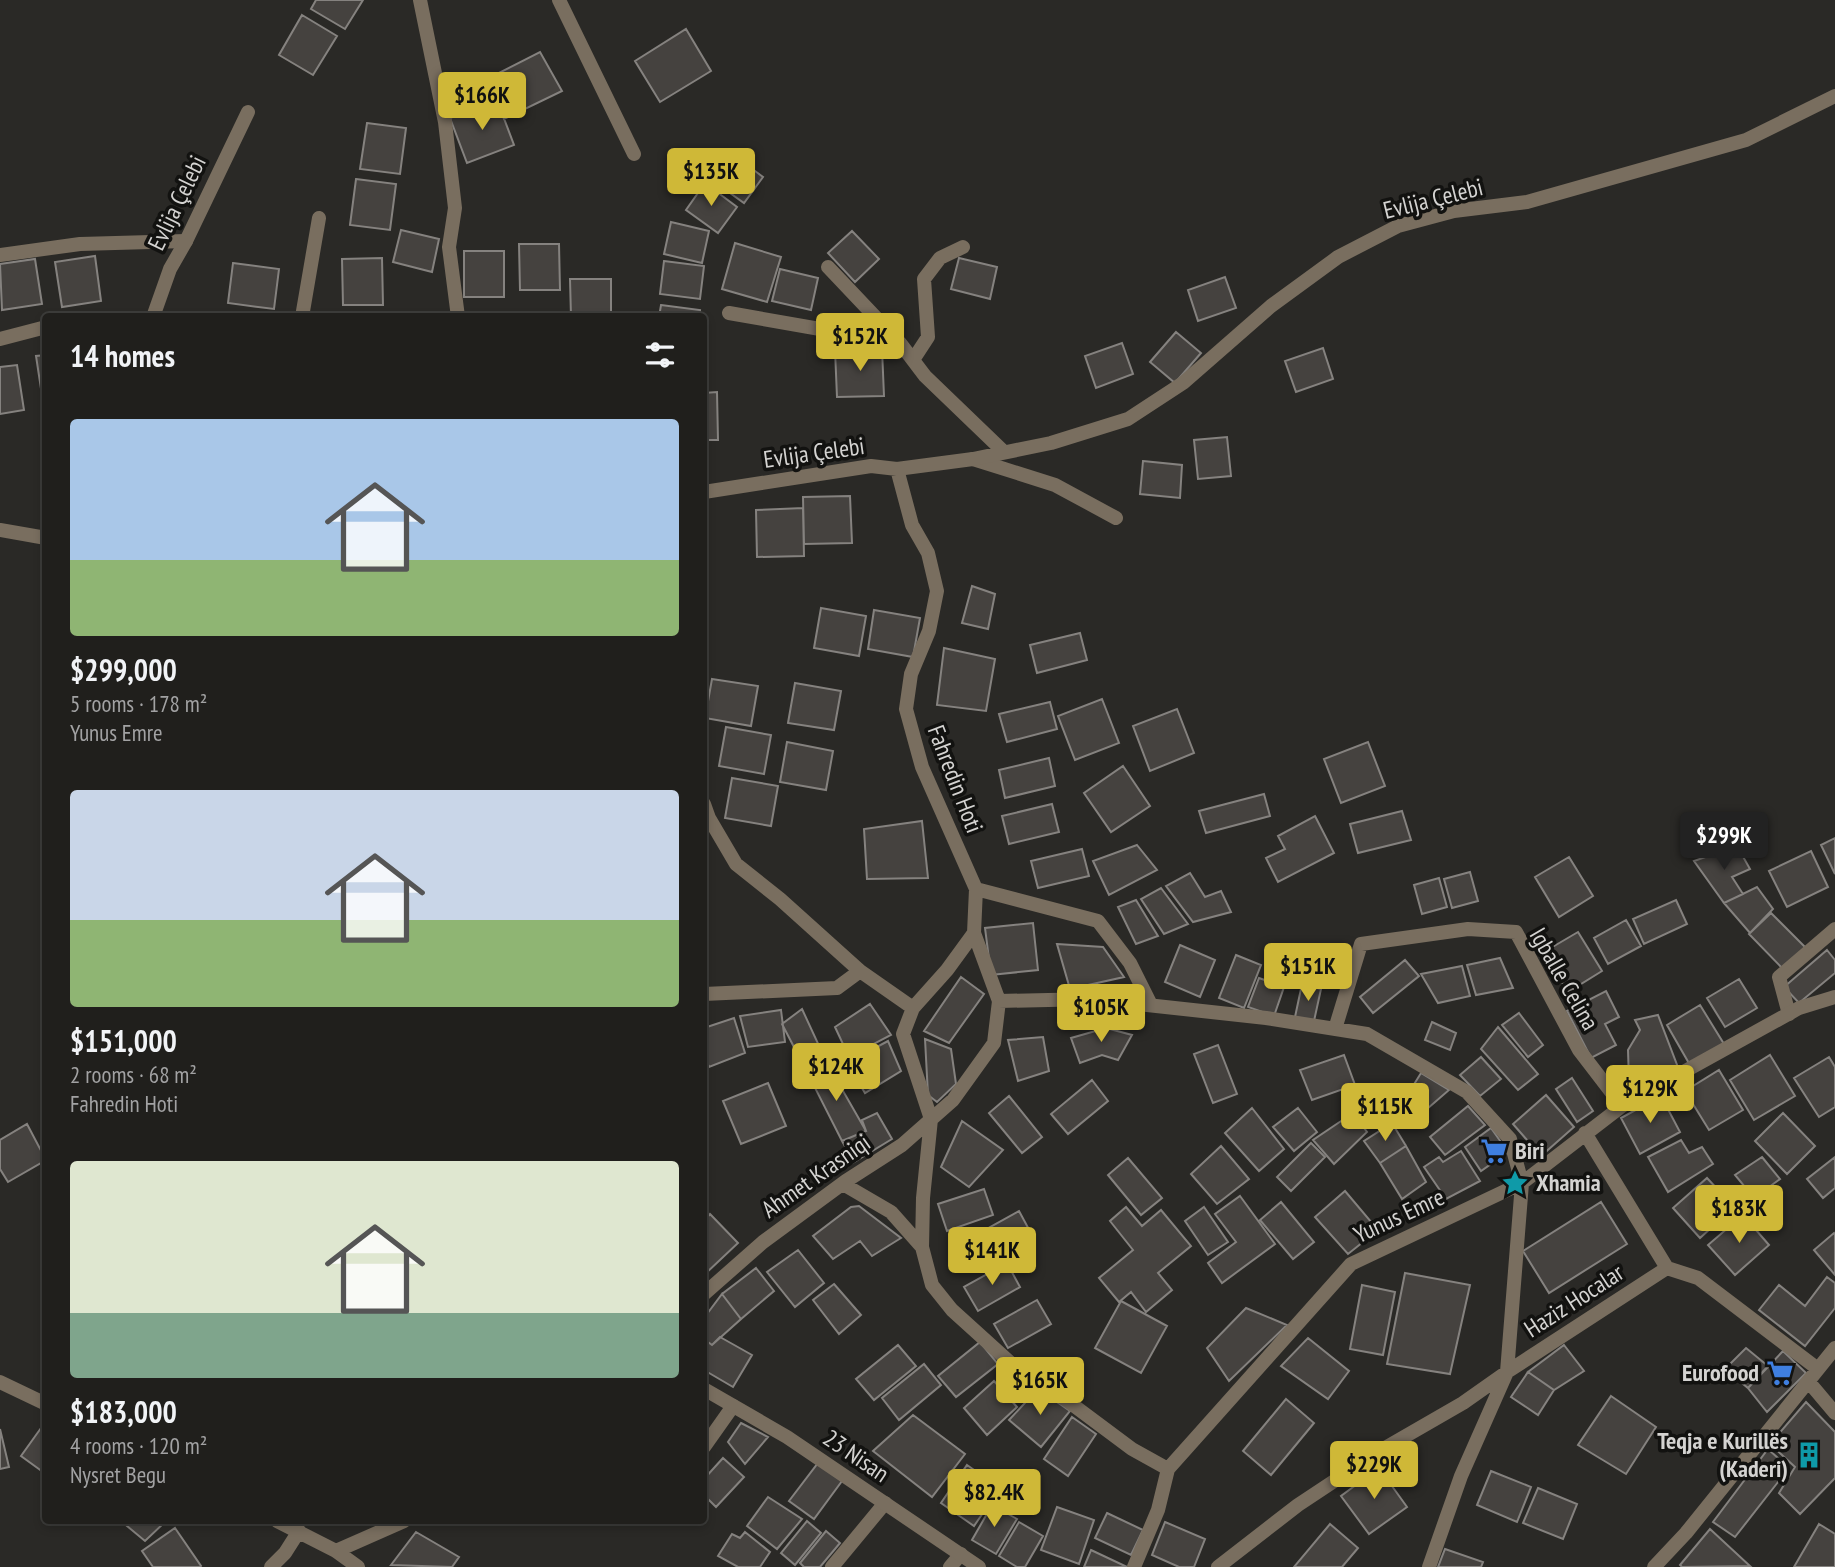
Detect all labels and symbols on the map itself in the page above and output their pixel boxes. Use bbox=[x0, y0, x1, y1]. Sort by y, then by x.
pin: $166K bbox=[433, 72, 531, 132]
pin: $135K bbox=[662, 148, 760, 208]
street label: Evlija Çelebi bbox=[140, 150, 213, 255]
street label: Evlija Çelebi bbox=[1380, 171, 1486, 226]
pin: $152K bbox=[811, 314, 909, 373]
street label: Evlija Çelebi bbox=[761, 430, 866, 475]
street label: Fahredin Hoti bbox=[921, 721, 990, 837]
pin: $299K bbox=[1675, 812, 1773, 872]
street label: Igballe Celina bbox=[1523, 922, 1606, 1036]
pin: $151K bbox=[1259, 944, 1357, 1003]
pin: $105K bbox=[1052, 984, 1150, 1044]
pin: $124K bbox=[787, 1044, 885, 1103]
pin: $129K bbox=[1601, 1066, 1699, 1125]
pin: $115K bbox=[1336, 1084, 1434, 1143]
street label: Ahmet Krasniqi bbox=[755, 1127, 876, 1224]
place label: Biri bbox=[1515, 1135, 1545, 1166]
supermarket icon: Biri bbox=[1479, 1136, 1509, 1166]
place label: Xhamia bbox=[1536, 1167, 1601, 1198]
place icon: Xhamia bbox=[1500, 1168, 1530, 1198]
street label: Yunus Emre bbox=[1349, 1181, 1449, 1250]
pin: $183K bbox=[1690, 1186, 1788, 1245]
pin: $141K bbox=[943, 1228, 1041, 1287]
street label: Haziz Hocalar bbox=[1518, 1257, 1630, 1344]
place label: Eurofood bbox=[1682, 1357, 1759, 1388]
pin: $165K bbox=[991, 1358, 1089, 1417]
supermarket icon: Eurofood bbox=[1765, 1358, 1795, 1388]
street label: 23 Nisan bbox=[817, 1422, 895, 1489]
place label: Teqja e Kurillës (Kaderi) bbox=[1657, 1425, 1788, 1484]
building icon: Teqja e Kurillës (Kaderi) bbox=[1794, 1440, 1824, 1470]
pin: $229K bbox=[1325, 1442, 1423, 1501]
pin: $82.4K bbox=[937, 1470, 1051, 1529]

